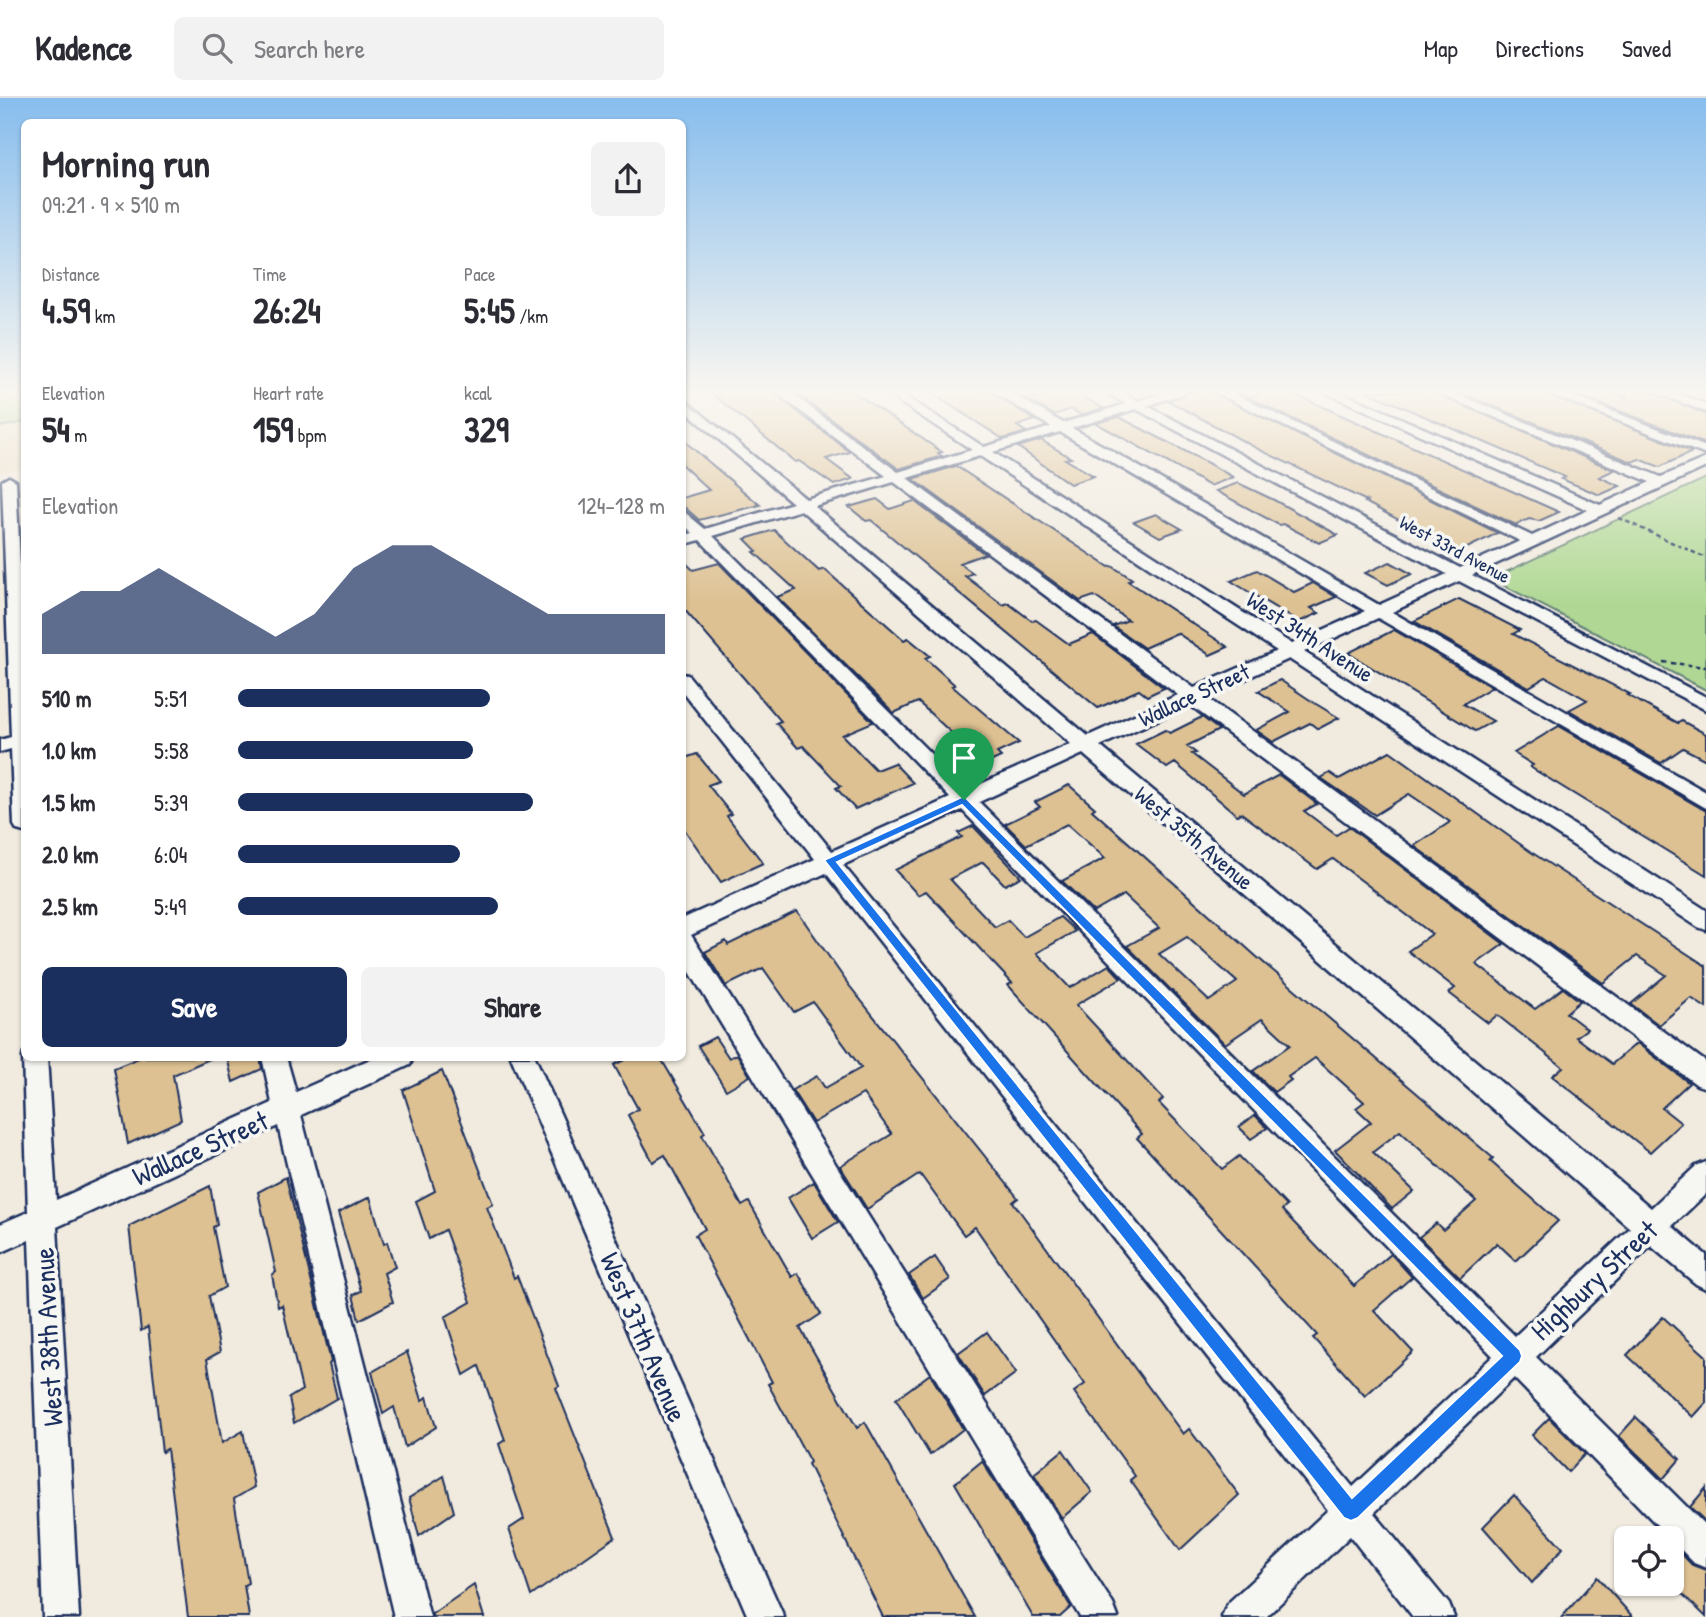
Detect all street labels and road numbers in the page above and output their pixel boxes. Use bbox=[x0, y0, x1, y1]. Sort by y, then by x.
street label: West 33rd Avenue bbox=[1395, 509, 1515, 589]
street label: West 34th Avenue bbox=[1241, 584, 1380, 689]
street label: Wallace Street bbox=[1133, 655, 1255, 734]
street label: West 35th Avenue bbox=[1128, 779, 1260, 897]
street label: Wallace Street bbox=[126, 1101, 274, 1195]
street label: Highbury Street bbox=[1522, 1211, 1666, 1349]
street label: West 38th Avenue bbox=[24, 1247, 72, 1427]
street label: West 37th Avenue bbox=[591, 1247, 697, 1427]

